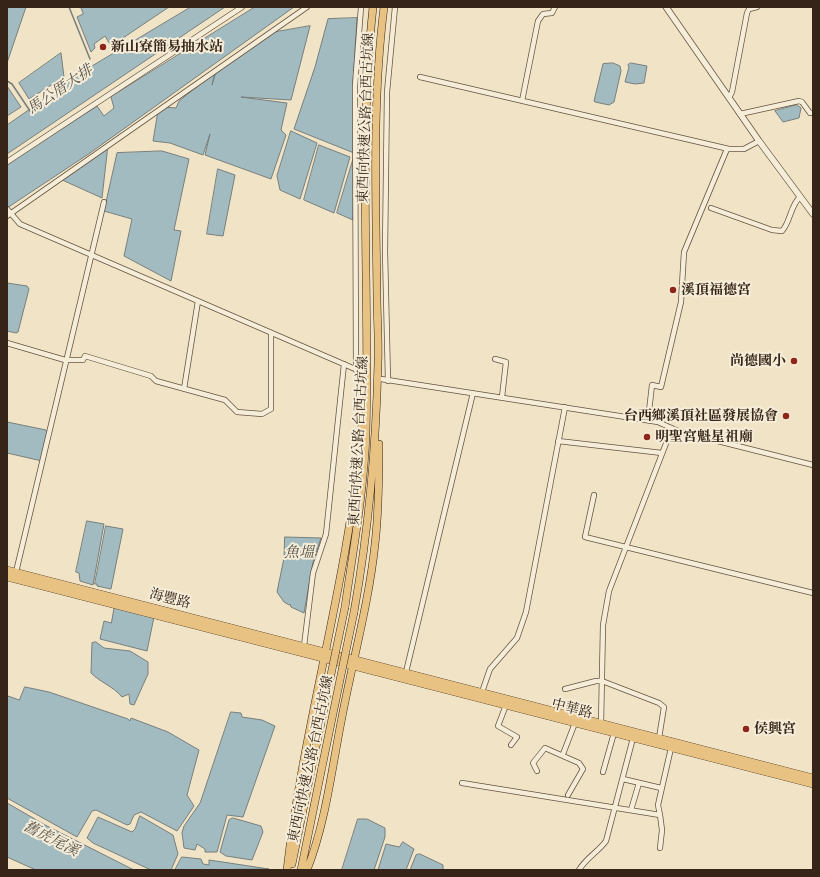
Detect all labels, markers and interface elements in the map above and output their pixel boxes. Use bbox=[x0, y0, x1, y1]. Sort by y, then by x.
street label: 東西向快速公路 台西古坑線 bbox=[355, 32, 377, 204]
place label: 新山寮簡易抽水站 bbox=[111, 39, 223, 55]
marker: 新山寮簡易抽水站 bbox=[98, 42, 108, 52]
water label: 馬公厝大排 bbox=[24, 62, 96, 118]
place label: 溪頂福德宮 bbox=[681, 282, 751, 298]
marker: 溪頂福德宮 bbox=[668, 285, 678, 295]
place label: 尚德國小 bbox=[730, 353, 786, 369]
street label: 東西向快速公路 台西古坑線 bbox=[346, 355, 372, 527]
marker: 尚德國小 bbox=[789, 356, 799, 366]
place label: 台西鄉溪頂社區發展協會 bbox=[624, 408, 778, 424]
marker: 台西鄉溪頂社區發展協會 bbox=[781, 411, 791, 421]
place label: 明聖宮魁星祖廟 bbox=[655, 429, 753, 445]
marker: 明聖宮魁星祖廟 bbox=[642, 432, 652, 442]
water label: 魚塭 bbox=[284, 544, 314, 562]
street label: 海豐路 bbox=[148, 586, 192, 612]
street label: 東西向快速公路 台西古坑線 bbox=[285, 674, 337, 844]
street label: 中華路 bbox=[550, 696, 594, 722]
place label: 侯興宮 bbox=[754, 721, 796, 737]
marker: 侯興宮 bbox=[741, 724, 751, 734]
water label: 舊虎尾溪 bbox=[20, 817, 82, 861]

